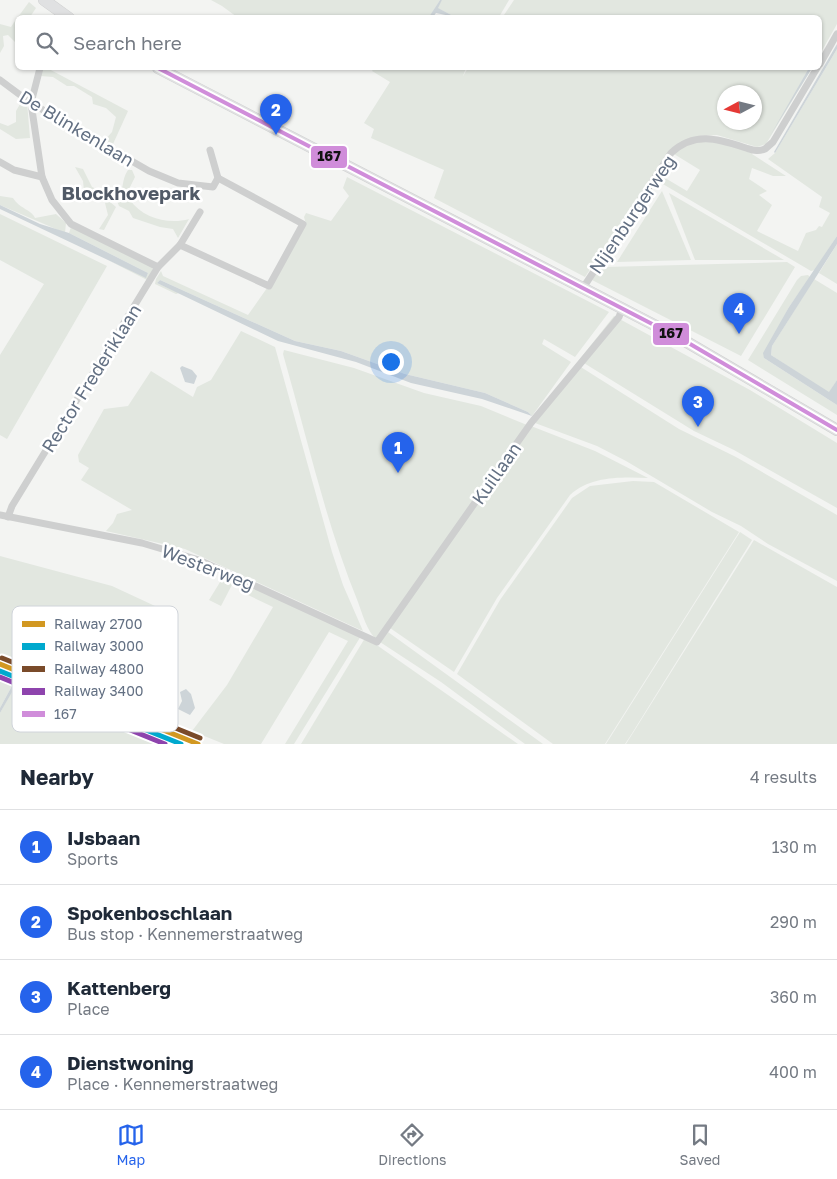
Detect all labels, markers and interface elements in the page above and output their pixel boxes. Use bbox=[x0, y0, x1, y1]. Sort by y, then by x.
search box bbox=[15, 15, 822, 70]
icon: search bbox=[33, 29, 61, 57]
text: Search here bbox=[73, 31, 182, 54]
street label: De Blinkenlaan bbox=[16, 85, 138, 171]
north arrow bbox=[717, 85, 762, 130]
pin: 2 bbox=[260, 94, 292, 135]
line badge: 167 bbox=[310, 145, 348, 169]
text: 167 bbox=[317, 147, 341, 164]
street label: Nijenburgerweg bbox=[584, 150, 680, 278]
district label: Blockhovepark bbox=[62, 181, 200, 204]
pin: 4 bbox=[723, 293, 755, 334]
street label: Rector Frederiklaan bbox=[36, 300, 146, 456]
line badge: 167 bbox=[652, 322, 690, 346]
text: 167 bbox=[659, 324, 683, 341]
your location bbox=[378, 349, 404, 375]
pin: 3 bbox=[682, 386, 714, 427]
pin: 1 bbox=[382, 432, 414, 473]
street label: Kuillaan bbox=[467, 438, 525, 508]
street label: Westerweg bbox=[159, 539, 257, 595]
legend bbox=[12, 606, 178, 732]
text: Railway 2700 bbox=[54, 615, 142, 632]
text: Railway 3000 bbox=[54, 637, 144, 654]
text: Railway 4800 bbox=[54, 660, 144, 677]
text: Railway 3400 bbox=[54, 682, 144, 699]
text: 167 bbox=[54, 705, 77, 722]
text: Nearby bbox=[20, 764, 94, 790]
text: 4 results bbox=[750, 767, 817, 787]
text: IJsbaan bbox=[67, 826, 140, 849]
text: 1 bbox=[32, 837, 40, 857]
text: 130 m bbox=[772, 837, 817, 857]
text: Sports bbox=[67, 849, 118, 869]
text: Spokenboschlaan bbox=[67, 901, 232, 924]
text: 2 bbox=[31, 912, 41, 932]
text: 290 m bbox=[770, 912, 817, 932]
text: Bus stop · Kennemerstraatweg bbox=[67, 924, 303, 944]
text: Kattenberg bbox=[67, 976, 171, 999]
text: 3 bbox=[31, 987, 41, 1007]
text: 360 m bbox=[770, 987, 817, 1007]
text: Place bbox=[67, 999, 110, 1019]
text: Dienstwoning bbox=[67, 1051, 194, 1074]
text: 4 bbox=[31, 1062, 41, 1082]
text: 400 m bbox=[769, 1062, 817, 1082]
text: Place · Kennemerstraatweg bbox=[67, 1074, 278, 1094]
tab: Map bbox=[117, 1121, 145, 1168]
tab: Directions bbox=[378, 1121, 447, 1168]
tab: Saved bbox=[680, 1121, 720, 1168]

